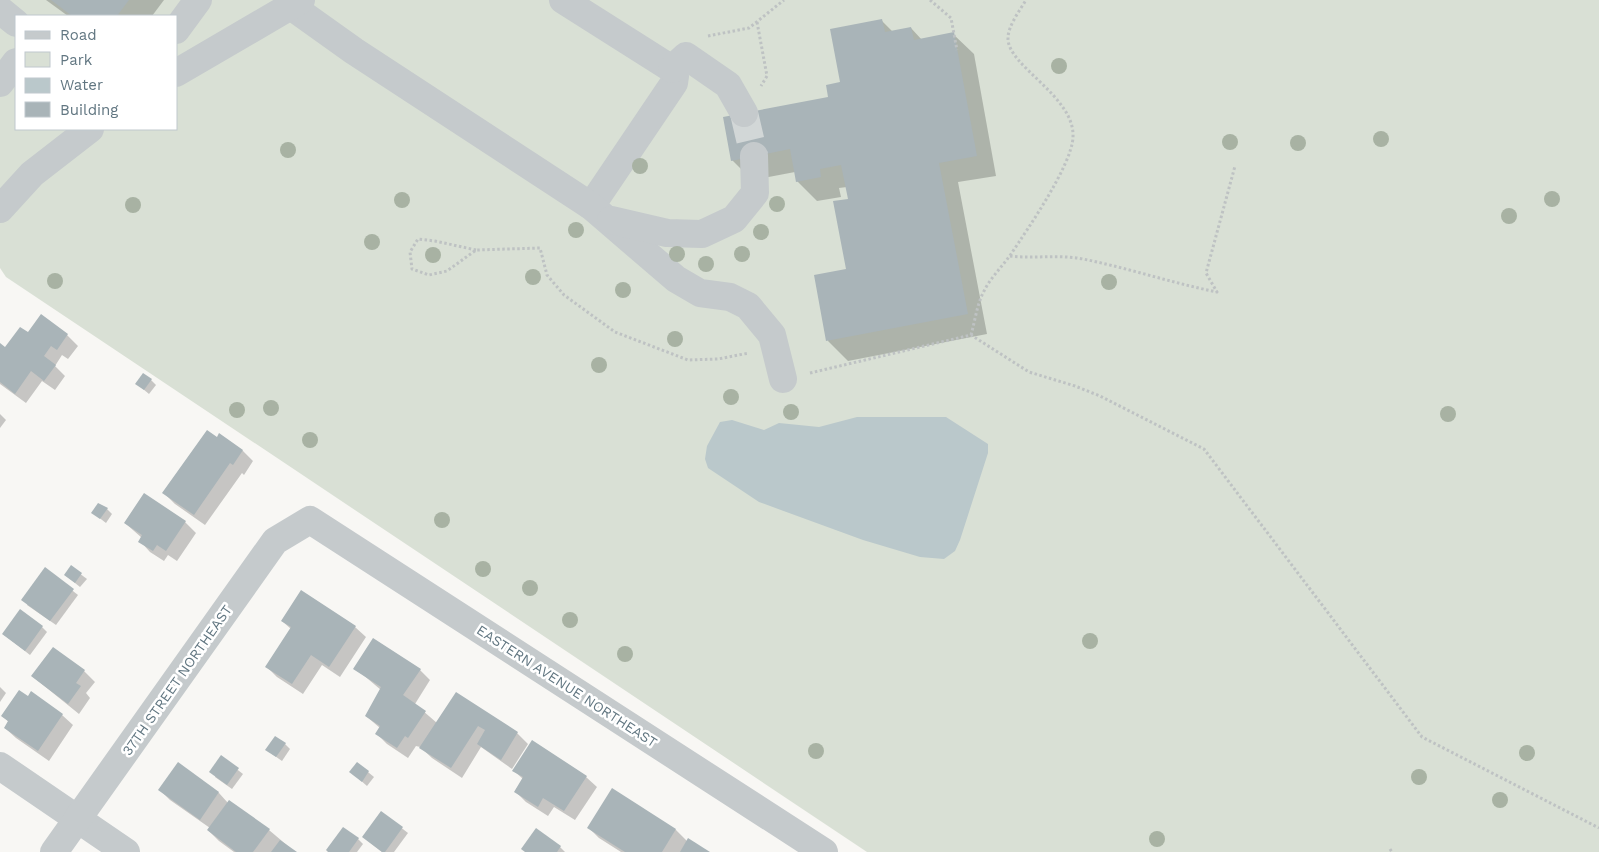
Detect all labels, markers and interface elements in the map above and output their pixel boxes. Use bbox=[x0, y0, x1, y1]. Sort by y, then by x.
legend bbox=[15, 15, 178, 130]
text: Road bbox=[60, 26, 97, 44]
text: Park bbox=[60, 51, 93, 69]
text: Water bbox=[60, 76, 103, 94]
text: Building bbox=[60, 101, 118, 119]
street label: 37TH STREET NORTHEAST bbox=[119, 601, 235, 758]
street label: EASTERN AVENUE NORTHEAST bbox=[474, 622, 661, 751]

